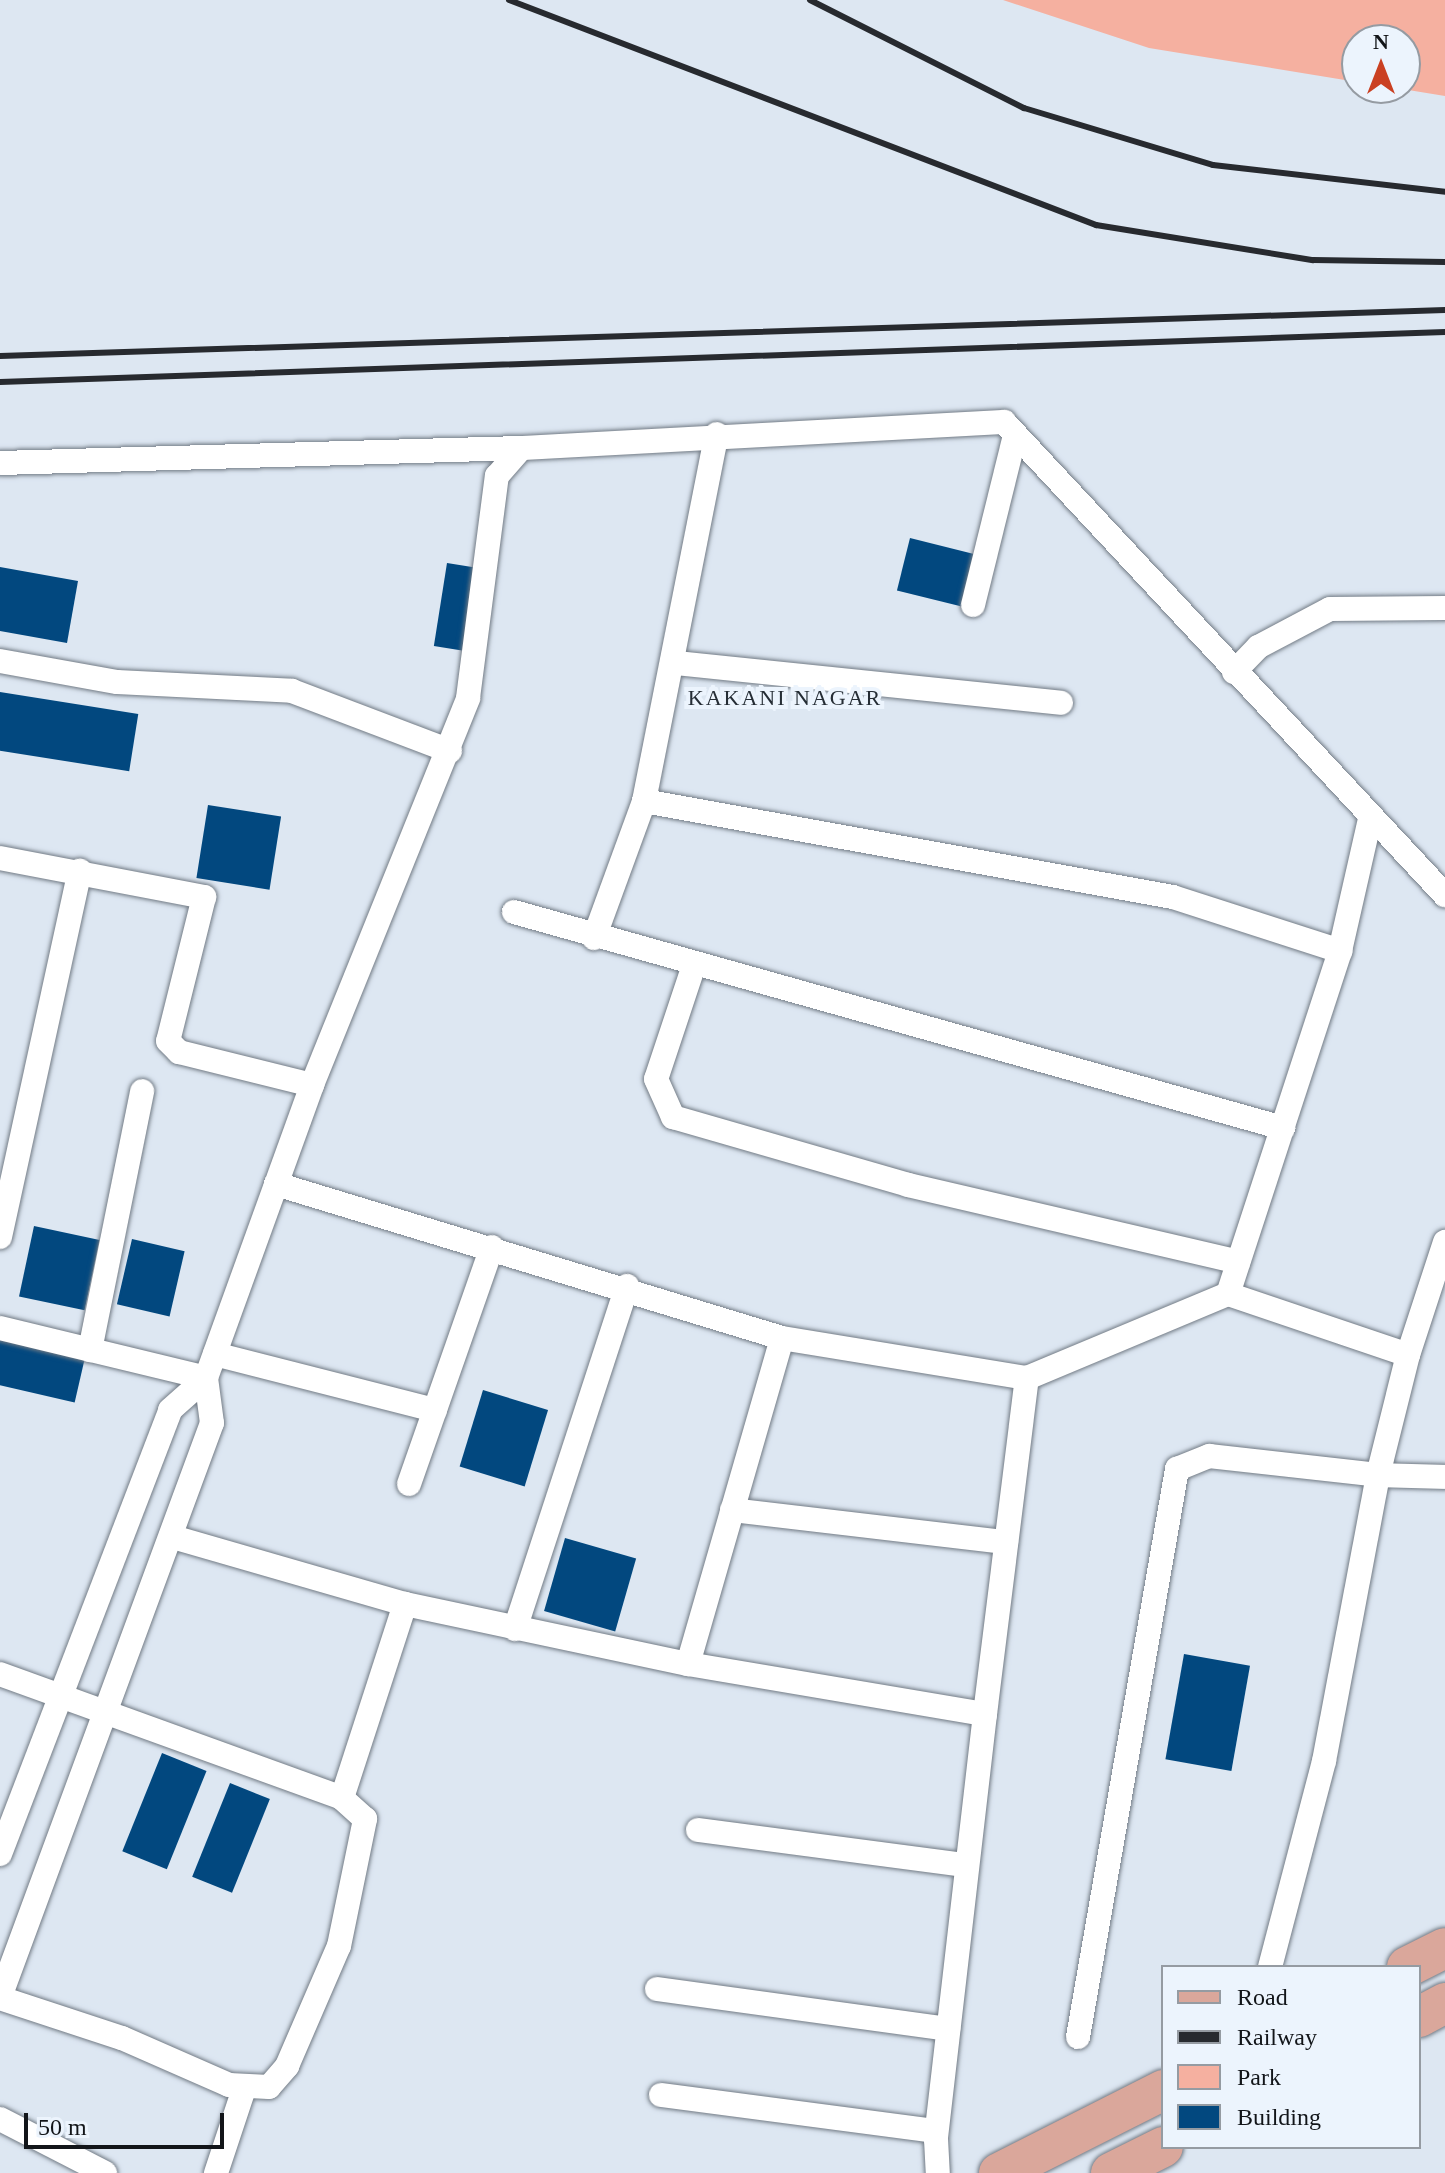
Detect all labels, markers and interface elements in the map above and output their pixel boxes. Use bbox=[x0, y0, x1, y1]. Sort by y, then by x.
north arrow bbox=[1341, 24, 1421, 104]
text: N bbox=[1373, 29, 1389, 54]
district label: KAKANI NAGAR bbox=[688, 685, 882, 711]
legend bbox=[1161, 1965, 1421, 2149]
text: Road bbox=[1237, 1984, 1288, 2010]
text: Railway bbox=[1237, 2024, 1317, 2050]
text: Park bbox=[1237, 2064, 1281, 2090]
scale bar bbox=[28, 2097, 228, 2147]
text: Building bbox=[1237, 2104, 1321, 2130]
text: 50 m bbox=[38, 2114, 87, 2140]

